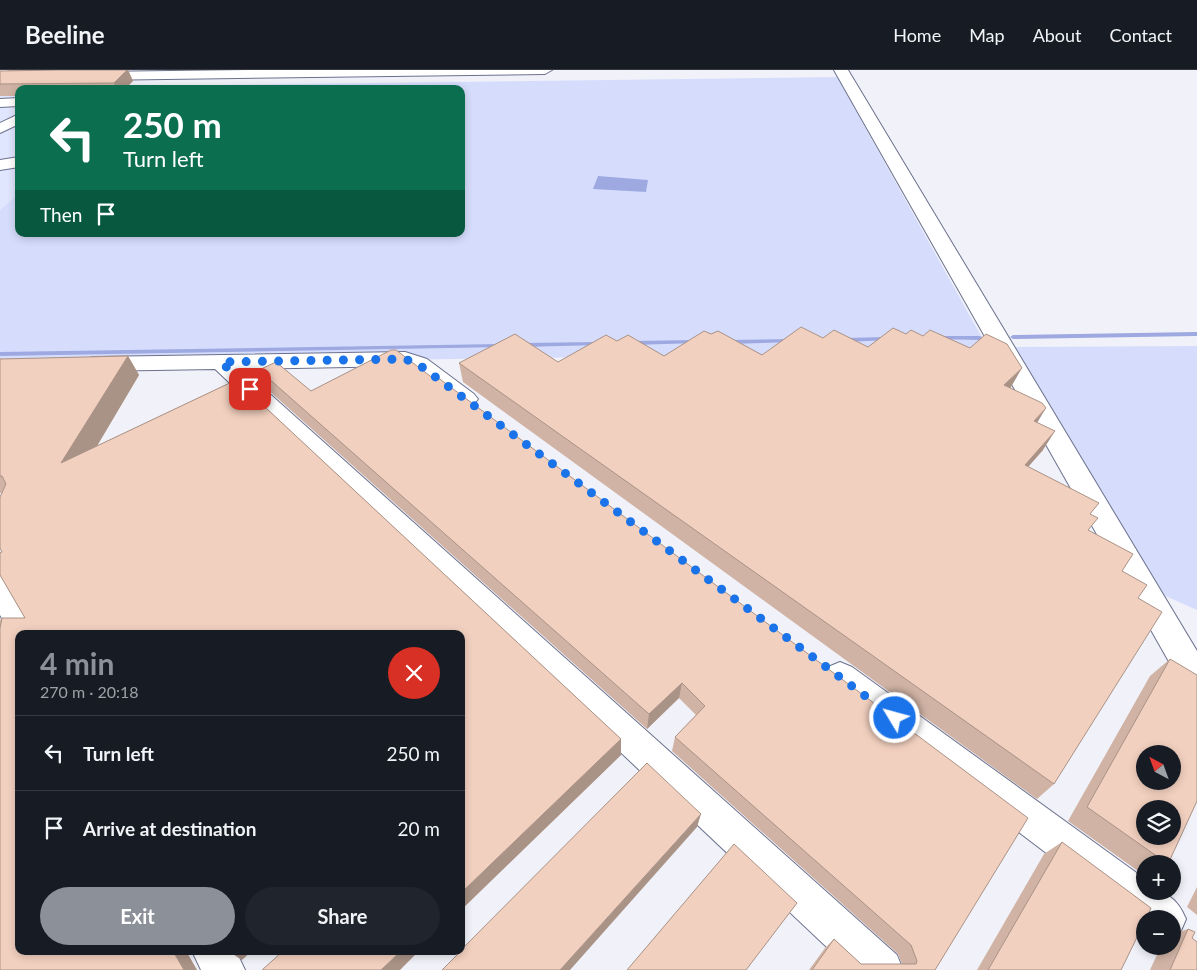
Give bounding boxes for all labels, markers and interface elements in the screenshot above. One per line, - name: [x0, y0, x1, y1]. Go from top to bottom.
- text: Beeline: [25, 20, 105, 49]
- text: Home: [893, 24, 941, 46]
- text: Map: [969, 24, 1005, 46]
- text: About: [1033, 24, 1082, 46]
- text: Contact: [1110, 24, 1172, 46]
- text: 250 m: [123, 103, 222, 145]
- icon: left: [40, 105, 105, 170]
- text: Turn left: [123, 145, 204, 172]
- icon: arrive: [92, 200, 120, 228]
- text: Then: [40, 203, 82, 226]
- pin: [229, 368, 271, 410]
- icon: arrive: [236, 375, 264, 403]
- text: 4 min: [40, 645, 114, 681]
- button: close: [388, 647, 440, 699]
- text: 270 m · 20:18: [40, 682, 139, 701]
- position arrow: [868, 691, 920, 743]
- icon: left: [40, 739, 68, 767]
- text: Turn left: [83, 742, 154, 765]
- text: 250 m: [386, 742, 440, 765]
- north arrow: [1136, 745, 1181, 790]
- map controls: [1136, 745, 1181, 955]
- button: layers: [1136, 800, 1181, 845]
- icon: arrive: [40, 814, 68, 842]
- text: Arrive at destination: [83, 817, 256, 840]
- text: 20 m: [397, 817, 440, 840]
- button: +: [1136, 855, 1181, 900]
- button: Exit: [40, 887, 235, 945]
- button: Share: [245, 887, 440, 945]
- button: −: [1136, 910, 1181, 955]

